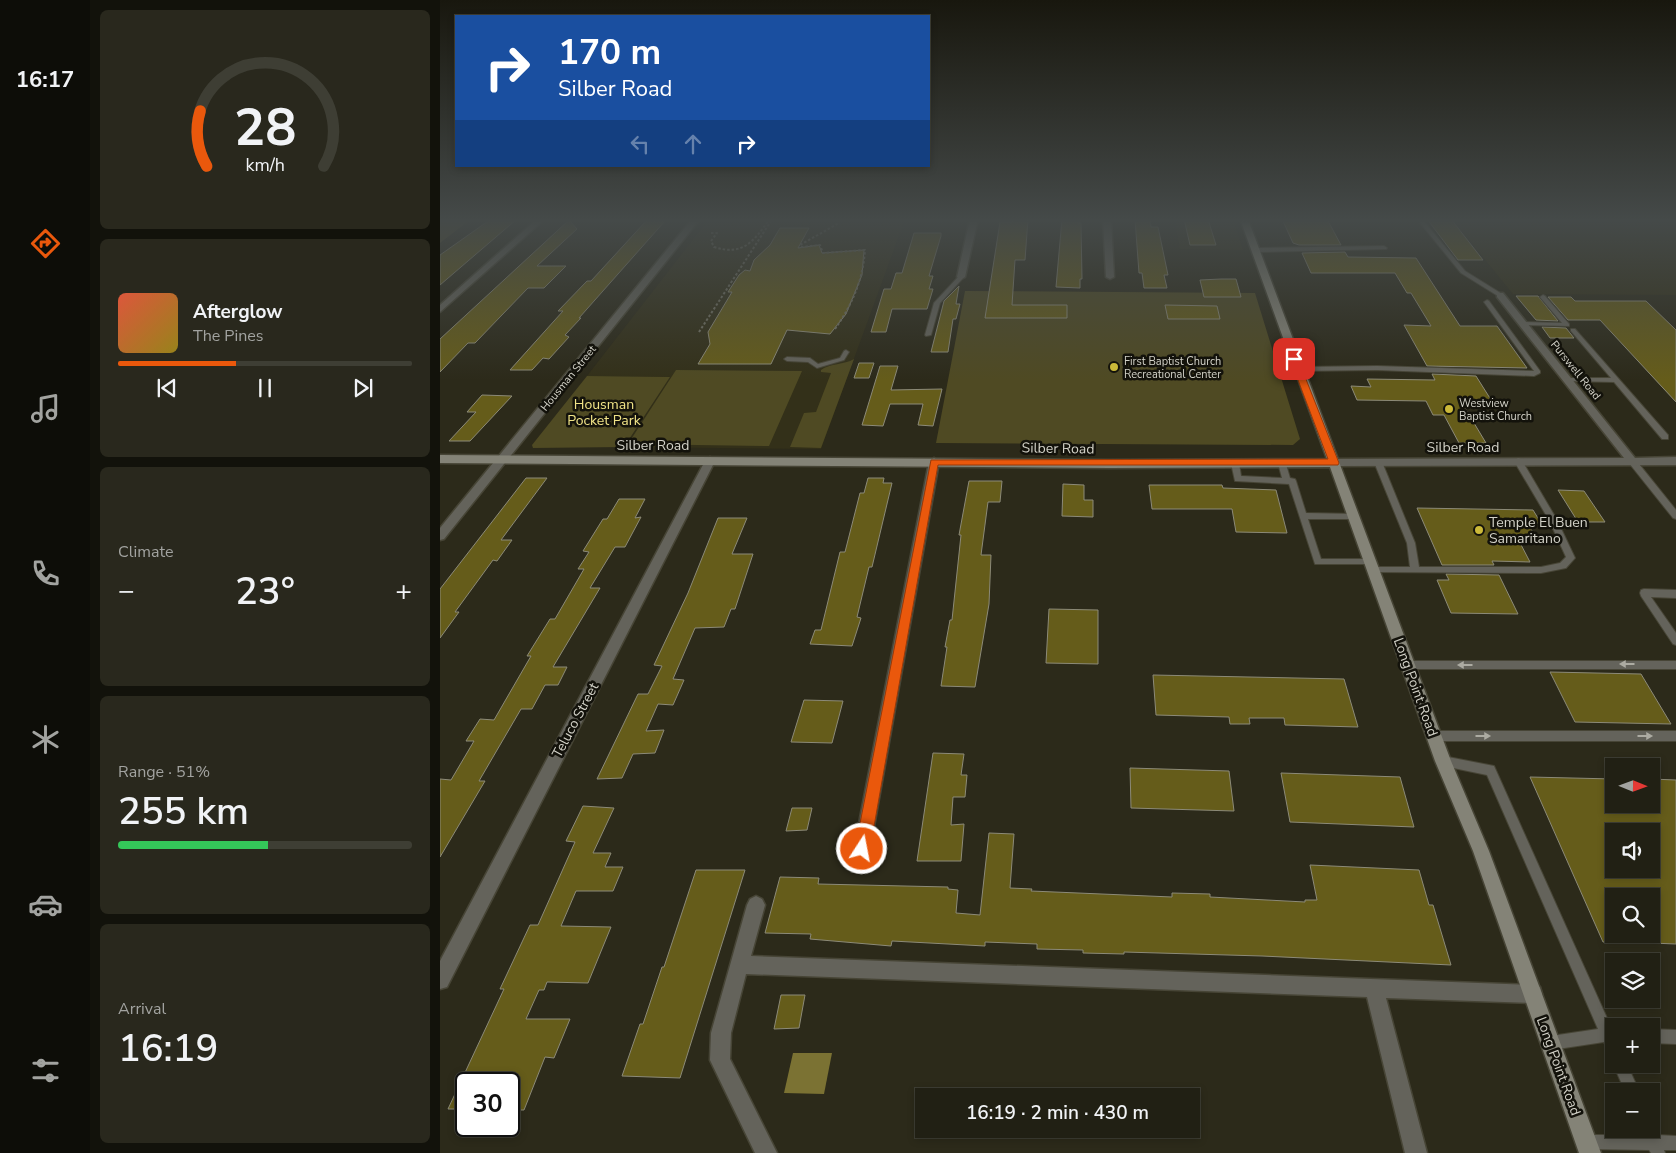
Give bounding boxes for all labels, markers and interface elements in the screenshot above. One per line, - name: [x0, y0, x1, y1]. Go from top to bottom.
- text: 170 m: [558, 29, 661, 76]
- icon: right: [475, 35, 540, 100]
- text: 16:17: [16, 65, 74, 95]
- text: Silber Road: [558, 74, 672, 104]
- text: 28: [234, 92, 296, 163]
- icon: left: [626, 130, 654, 158]
- icon: ahead: [679, 130, 707, 158]
- icon: right: [732, 130, 760, 158]
- text: km/h: [245, 153, 285, 177]
- icon: directions: [28, 226, 63, 261]
- text: Afterglow: [193, 299, 283, 325]
- text: The Pines: [193, 325, 263, 347]
- pin: [1273, 338, 1315, 380]
- street label: Purswell Road: [1547, 338, 1604, 403]
- street label: Housman Street: [537, 342, 600, 414]
- icon: arrive: [1280, 345, 1308, 373]
- place label: First Baptist Church Recreational Center: [1124, 354, 1221, 382]
- marker: First Baptist Church Recreational Center: [1108, 361, 1120, 373]
- icon: previous: [153, 374, 181, 402]
- icon: pause: [251, 374, 279, 402]
- icon: next: [349, 374, 377, 402]
- icon: music: [28, 391, 63, 426]
- park label: Housman Pocket Park: [567, 395, 642, 430]
- place label: Westview Baptist Church: [1459, 396, 1532, 424]
- marker: Westview Baptist Church: [1443, 403, 1455, 415]
- street label: Silber Road: [617, 436, 689, 455]
- street label: Silber Road: [1021, 438, 1095, 459]
- street label: Silber Road: [1427, 438, 1499, 457]
- place label: Temple El Buen Samaritano: [1489, 513, 1588, 548]
- marker: Temple El Buen Samaritano: [1473, 524, 1485, 536]
- text: Climate: [118, 541, 173, 563]
- icon: phone: [28, 556, 63, 591]
- text: 23°: [235, 566, 295, 617]
- text: −: [118, 572, 135, 610]
- text: +: [395, 572, 412, 610]
- street label: Long Point Road: [1389, 635, 1442, 739]
- one-way arrow: [1619, 660, 1635, 668]
- one-way arrow: [1457, 661, 1473, 669]
- street label: Teluco Street: [548, 679, 603, 761]
- icon: climate: [28, 722, 63, 757]
- one-way arrow: [1475, 732, 1491, 740]
- one-way arrow: [1638, 732, 1654, 740]
- north arrow: [1605, 758, 1660, 812]
- map controls: [1605, 758, 1660, 1138]
- text: Range · 51%: [118, 761, 210, 783]
- text: 255 km: [118, 786, 249, 837]
- position arrow: [835, 822, 887, 874]
- button: sound: [1605, 823, 1660, 878]
- icon: car: [28, 887, 63, 922]
- button: search: [1605, 888, 1660, 943]
- button: layers: [1605, 953, 1660, 1008]
- text: Arrival: [118, 998, 166, 1020]
- street label: Long Point Road: [1532, 1014, 1585, 1118]
- button: +: [1605, 1018, 1660, 1073]
- text: 16:19: [118, 1023, 218, 1074]
- icon: filters: [28, 1053, 63, 1088]
- speed limit sign: 30: [455, 1072, 520, 1137]
- button: −: [1605, 1083, 1660, 1138]
- text: 16:19 · 2 min · 430 m: [966, 1100, 1149, 1126]

